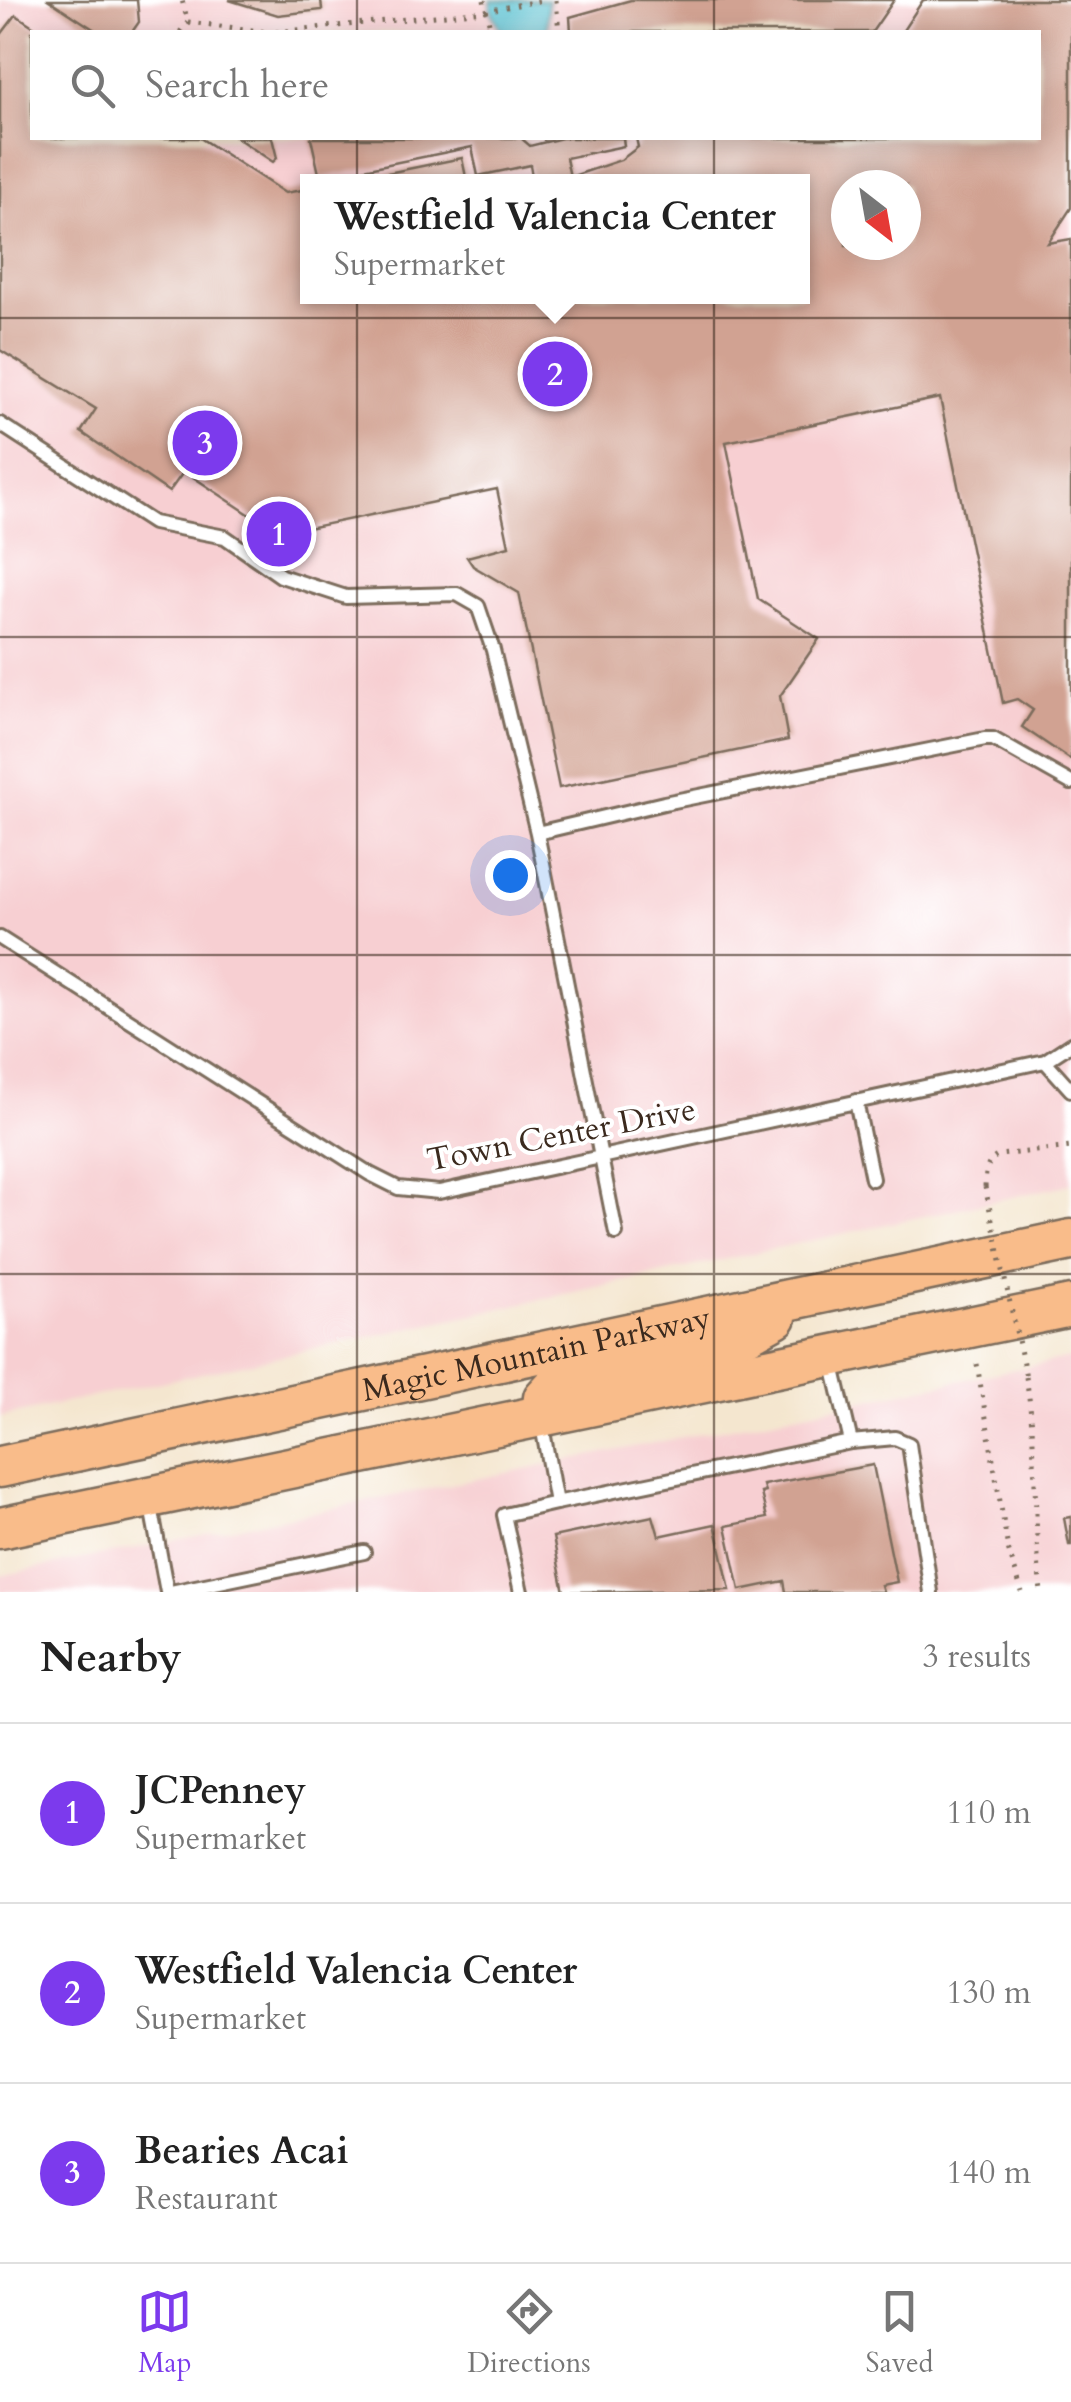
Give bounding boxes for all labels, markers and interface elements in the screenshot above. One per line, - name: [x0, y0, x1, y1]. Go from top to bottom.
- search box: [30, 30, 1041, 140]
- icon: search: [65, 58, 120, 113]
- text: Search here: [145, 59, 329, 111]
- north arrow: [831, 170, 921, 260]
- popup: [300, 174, 810, 304]
- text: Westfield Valencia Center: [334, 191, 776, 243]
- text: Supermarket: [334, 243, 505, 287]
- pin: 2: [522, 336, 588, 412]
- pin: 3: [172, 406, 238, 480]
- pin: 1: [246, 496, 312, 572]
- your location: [485, 850, 536, 901]
- street label: Town Center Drive: [423, 1087, 699, 1183]
- street label: Magic Mountain Parkway: [358, 1296, 715, 1413]
- text: Nearby: [40, 1629, 182, 1686]
- text: 3 results: [923, 1635, 1031, 1679]
- text: JCPenney: [135, 1765, 306, 1817]
- text: 1: [64, 1791, 81, 1835]
- text: 110 m: [946, 1791, 1031, 1835]
- text: Supermarket: [135, 1817, 306, 1861]
- text: Westfield Valencia Center: [135, 1945, 577, 1997]
- text: 2: [64, 1971, 81, 2015]
- text: 130 m: [946, 1971, 1031, 2015]
- text: Supermarket: [135, 1997, 306, 2041]
- text: Bearies Acai: [135, 2125, 349, 2177]
- text: 3: [64, 2151, 81, 2195]
- text: 140 m: [946, 2151, 1031, 2195]
- text: Restaurant: [135, 2177, 278, 2221]
- tab: Map: [137, 2284, 192, 2382]
- tab: Directions: [467, 2284, 591, 2382]
- tab: Saved: [866, 2284, 934, 2382]

